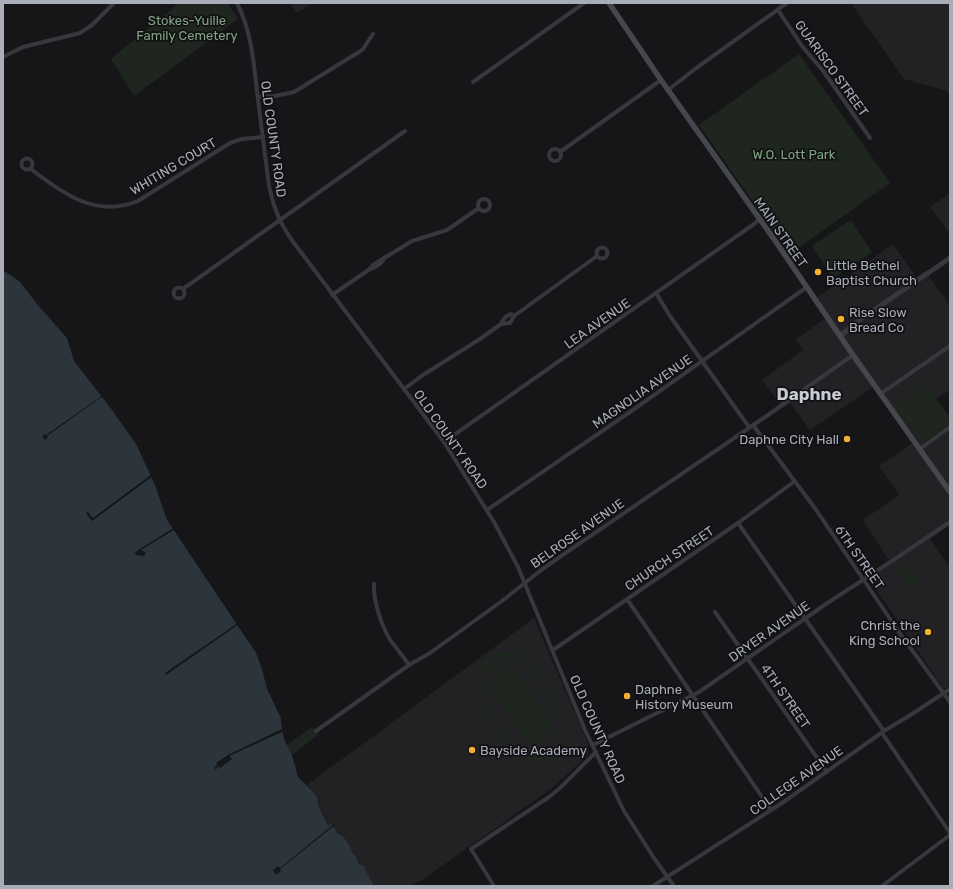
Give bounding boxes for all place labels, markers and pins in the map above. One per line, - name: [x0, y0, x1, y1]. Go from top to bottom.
- place label: Little Bethel Baptist Church: [826, 258, 917, 288]
- marker: Little Bethel Baptist Church: [813, 267, 823, 277]
- place label: Rise Slow Bread Co: [849, 305, 907, 335]
- marker: Rise Slow Bread Co: [836, 314, 846, 324]
- place label: Daphne City Hall: [739, 432, 839, 447]
- marker: Daphne City Hall: [842, 434, 852, 444]
- place label: Christ the King School: [849, 618, 920, 649]
- marker: Christ the King School: [923, 627, 933, 637]
- place label: Daphne History Museum: [635, 682, 733, 712]
- marker: Daphne History Museum: [622, 691, 632, 701]
- place label: Bayside Academy: [480, 743, 587, 758]
- marker: Bayside Academy: [467, 745, 477, 755]

